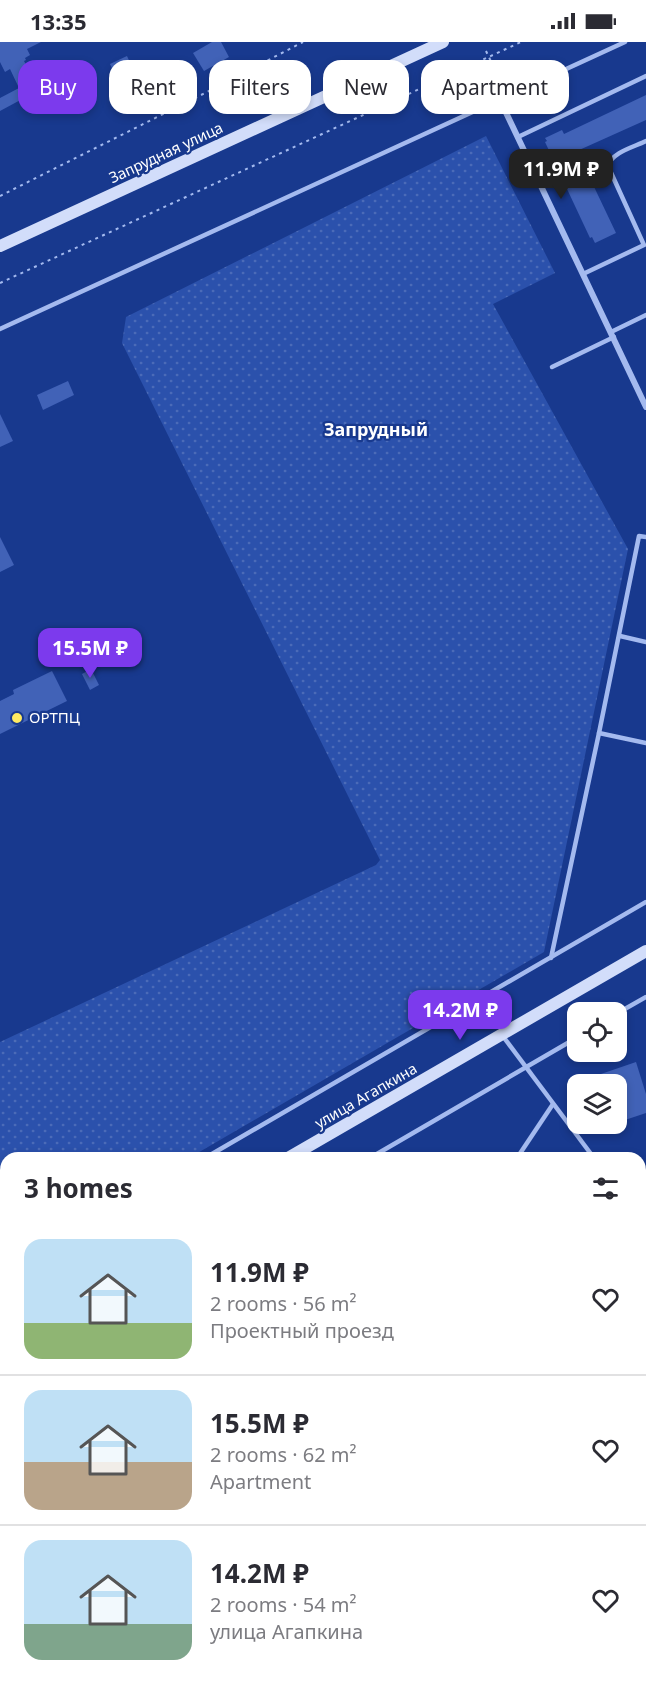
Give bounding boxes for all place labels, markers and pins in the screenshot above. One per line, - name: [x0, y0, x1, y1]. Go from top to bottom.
- pin: 11.9M ₽: [506, 149, 616, 200]
- pin: 15.5M ₽: [35, 628, 145, 679]
- place label: ОРТПЦ: [29, 707, 80, 727]
- marker: ОРТПЦ: [10, 711, 24, 725]
- pin: 14.2M ₽: [405, 990, 515, 1041]

